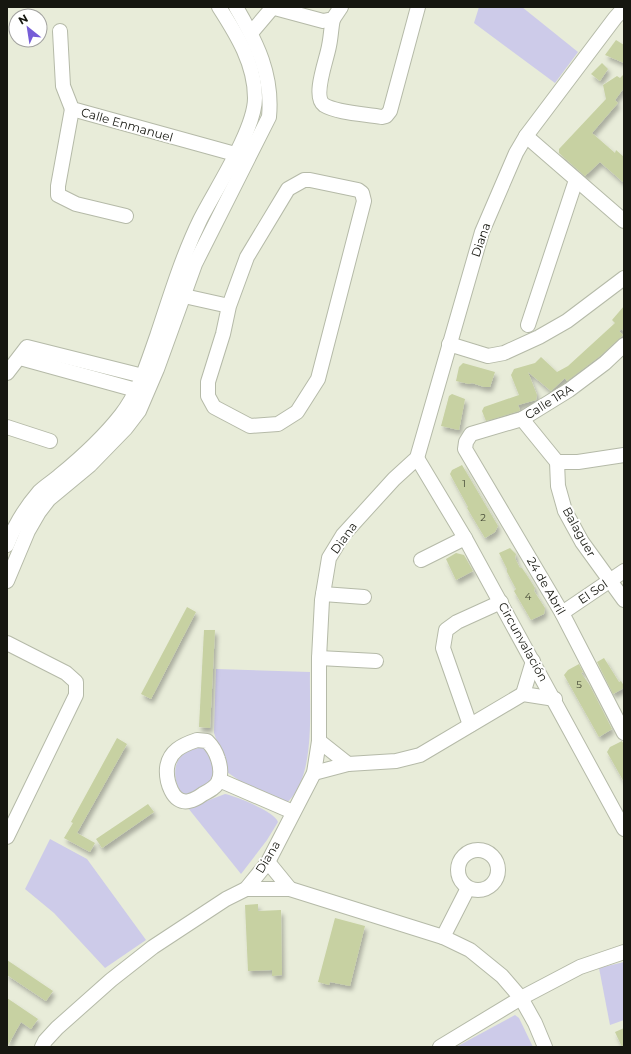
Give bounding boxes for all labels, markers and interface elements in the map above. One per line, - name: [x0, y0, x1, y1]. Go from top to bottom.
- north arrow: [8, 8, 48, 48]
- text: N: [16, 11, 30, 28]
- street label: Calle Enmanuel: [79, 104, 175, 145]
- street label: Diana: [468, 221, 493, 259]
- street label: Calle 1RA: [522, 381, 576, 422]
- house number: 1: [462, 477, 466, 490]
- street label: Balaguer: [560, 504, 599, 560]
- house number: 2: [480, 511, 486, 524]
- street label: Diana: [327, 519, 360, 556]
- street label: 24 de Abril: [524, 555, 568, 617]
- street label: El Sol: [575, 576, 610, 607]
- house number: 4: [525, 590, 531, 602]
- street label: Circunvalación: [495, 599, 551, 684]
- house number: 5: [576, 678, 582, 691]
- street label: Diana: [252, 838, 283, 876]

